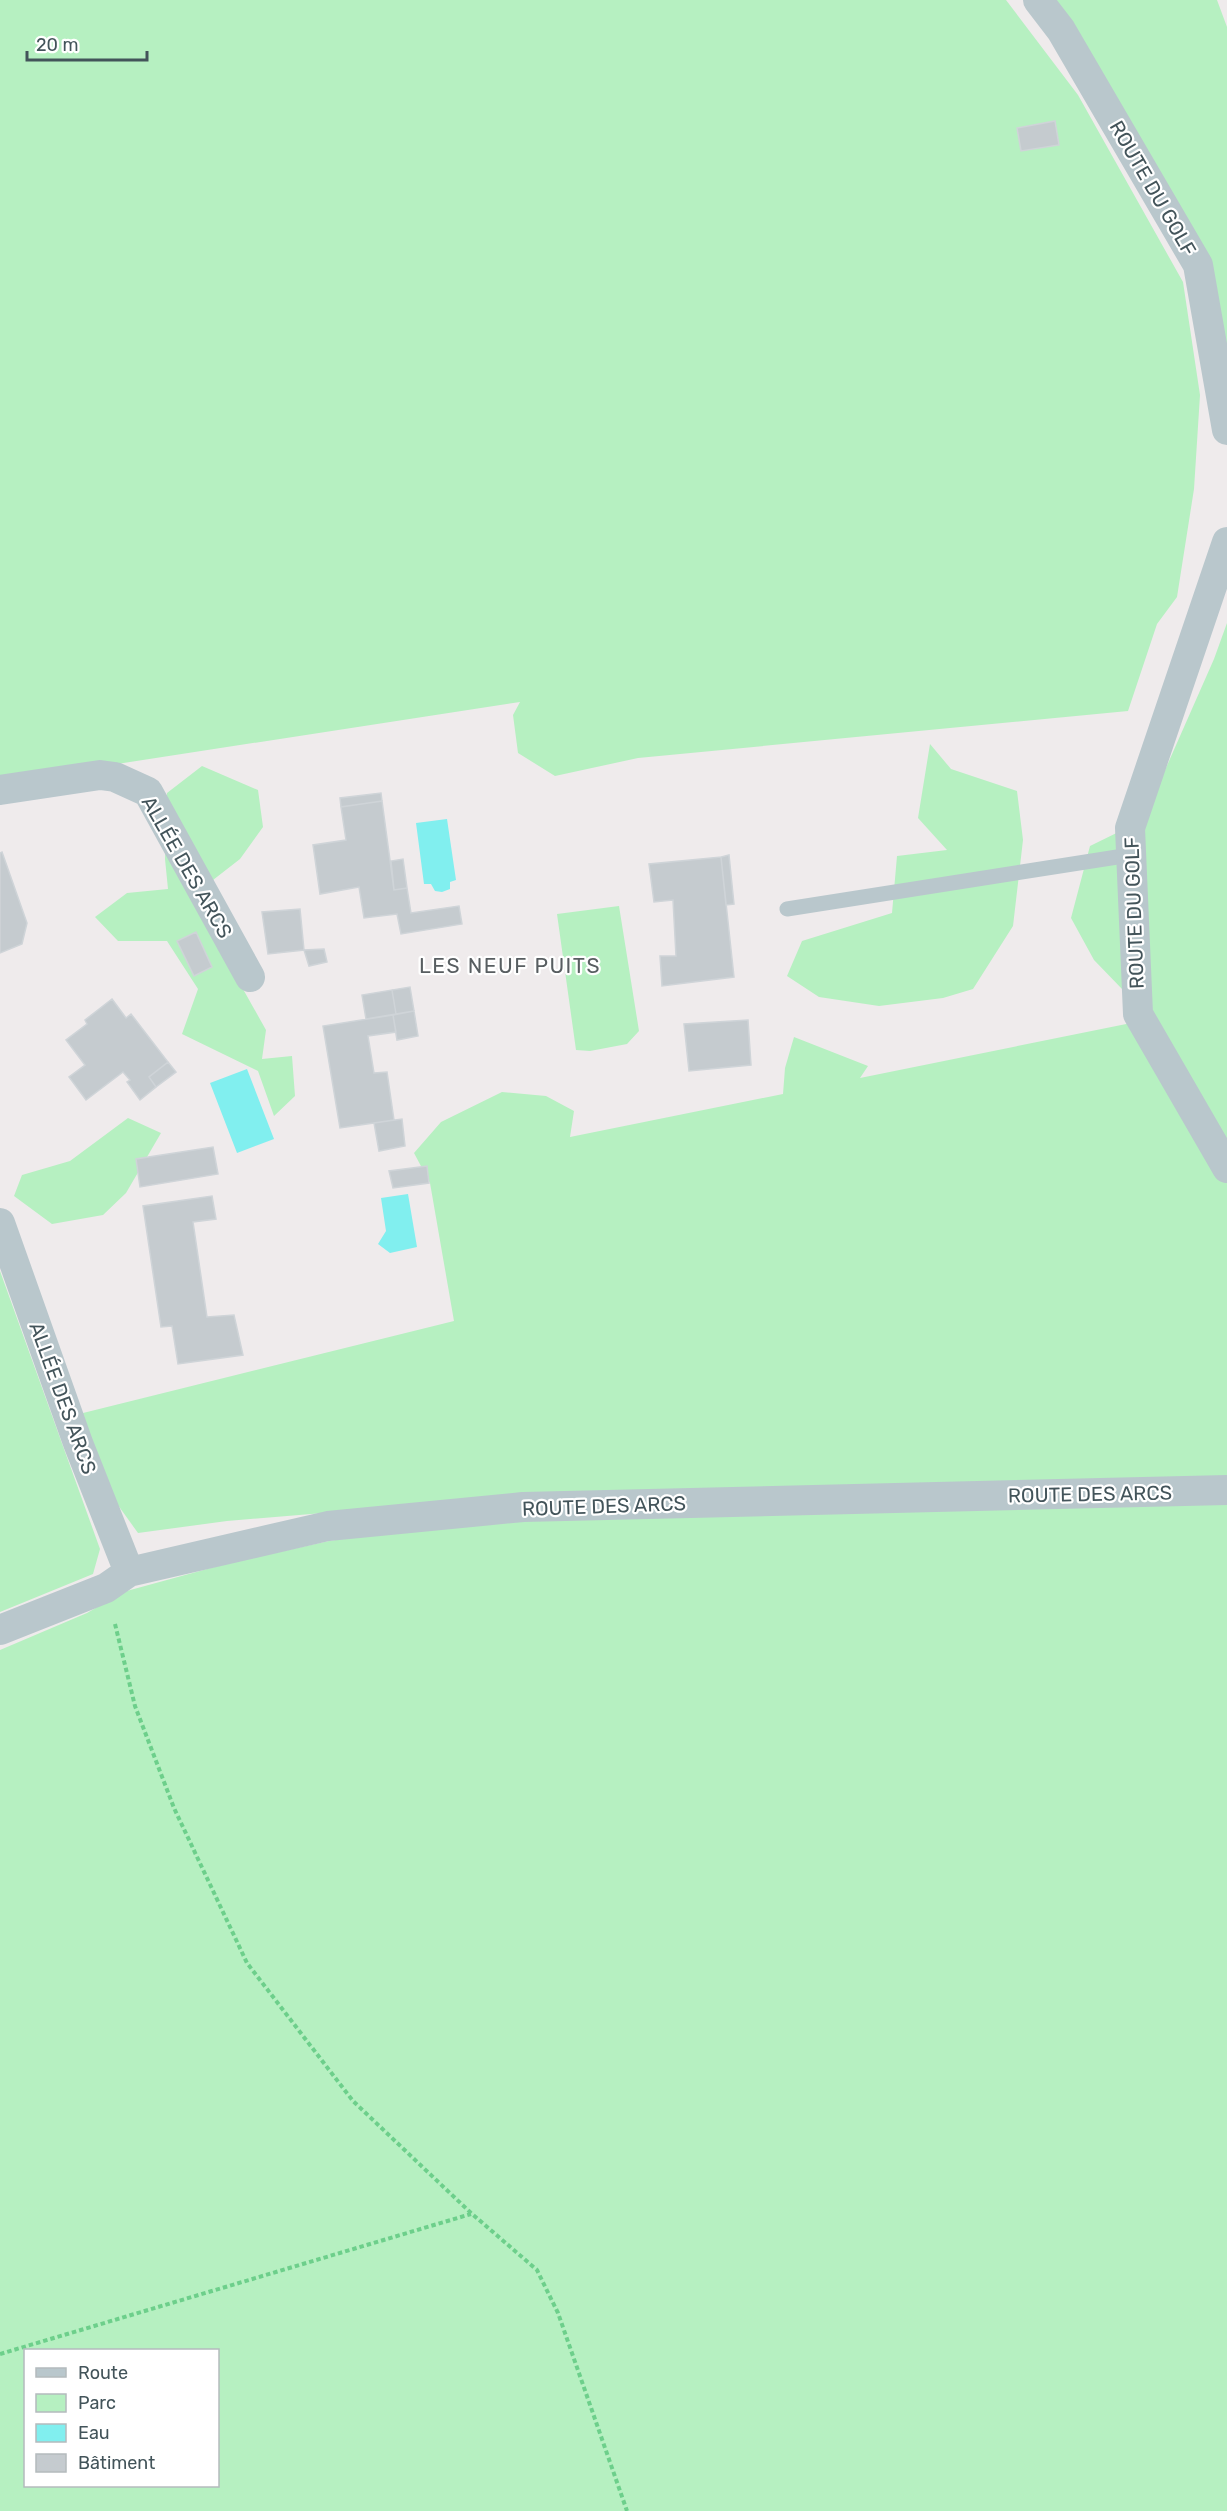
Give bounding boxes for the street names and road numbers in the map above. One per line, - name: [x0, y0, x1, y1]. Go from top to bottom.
- street label: ROUTE DU GOLF: [1105, 116, 1201, 260]
- street label: ALLÉE DES ARCS: [137, 792, 237, 942]
- street label: ROUTE DU GOLF: [1119, 837, 1149, 989]
- street label: ALLÉE DES ARCS: [24, 1319, 102, 1477]
- street label: ROUTE DES ARCS: [1008, 1481, 1172, 1507]
- street label: ROUTE DES ARCS: [522, 1491, 686, 1521]

